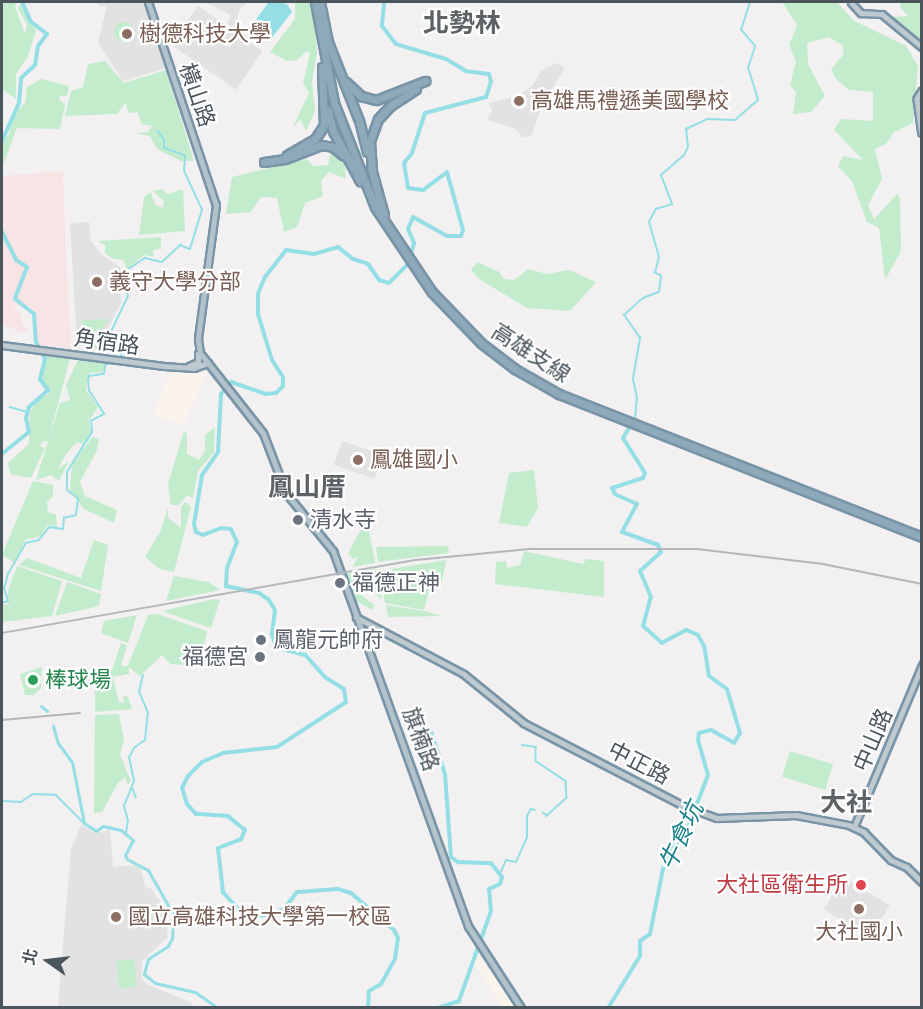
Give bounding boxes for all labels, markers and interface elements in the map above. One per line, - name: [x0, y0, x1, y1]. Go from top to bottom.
- district label: 北勢林: [423, 8, 501, 40]
- place label: 樹德科技大學: [139, 21, 271, 47]
- marker: 樹德科技大學: [120, 27, 134, 41]
- street label: 橫山路: [174, 60, 220, 130]
- place label: 高雄馬禮遜美國學校: [531, 88, 729, 114]
- marker: 高雄馬禮遜美國學校: [512, 94, 526, 108]
- place label: 義守大學分部: [109, 269, 241, 295]
- marker: 義守大學分部: [90, 275, 104, 289]
- street label: 高雄支線: [487, 318, 575, 388]
- street label: 角宿路: [72, 324, 142, 360]
- place label: 鳳雄國小: [370, 447, 458, 473]
- marker: 鳳雄國小: [351, 453, 365, 467]
- district label: 鳳山厝: [268, 472, 346, 504]
- place label: 清水寺: [310, 507, 376, 533]
- marker: 清水寺: [291, 513, 305, 527]
- place label: 福德正神: [352, 570, 440, 596]
- marker: 福德正神: [333, 576, 347, 590]
- place label: 鳳龍元帥府: [273, 627, 383, 653]
- marker: 鳳龍元帥府: [254, 633, 268, 647]
- place label: 福德宮: [182, 644, 248, 670]
- marker: 福德宮: [253, 650, 267, 664]
- place label: 棒球場: [45, 667, 111, 693]
- marker: 棒球場: [26, 673, 40, 687]
- street label: 旗楠路: [397, 703, 445, 775]
- street label: 中山路: [848, 704, 898, 776]
- street label: 中正路: [604, 736, 674, 790]
- district label: 大社: [820, 787, 872, 819]
- water label: 牛食坑: [653, 797, 709, 875]
- place label: 大社區衛生所: [716, 872, 848, 898]
- marker: 大社區衛生所: [852, 876, 870, 894]
- marker: 大社國小: [852, 902, 866, 916]
- place label: 國立高雄科技大學第一校區: [128, 904, 392, 930]
- marker: 國立高雄科技大學第一校區: [109, 910, 123, 924]
- place label: 大社國小: [815, 919, 903, 945]
- north arrow: [18, 931, 78, 991]
- text: 北: [18, 946, 42, 967]

